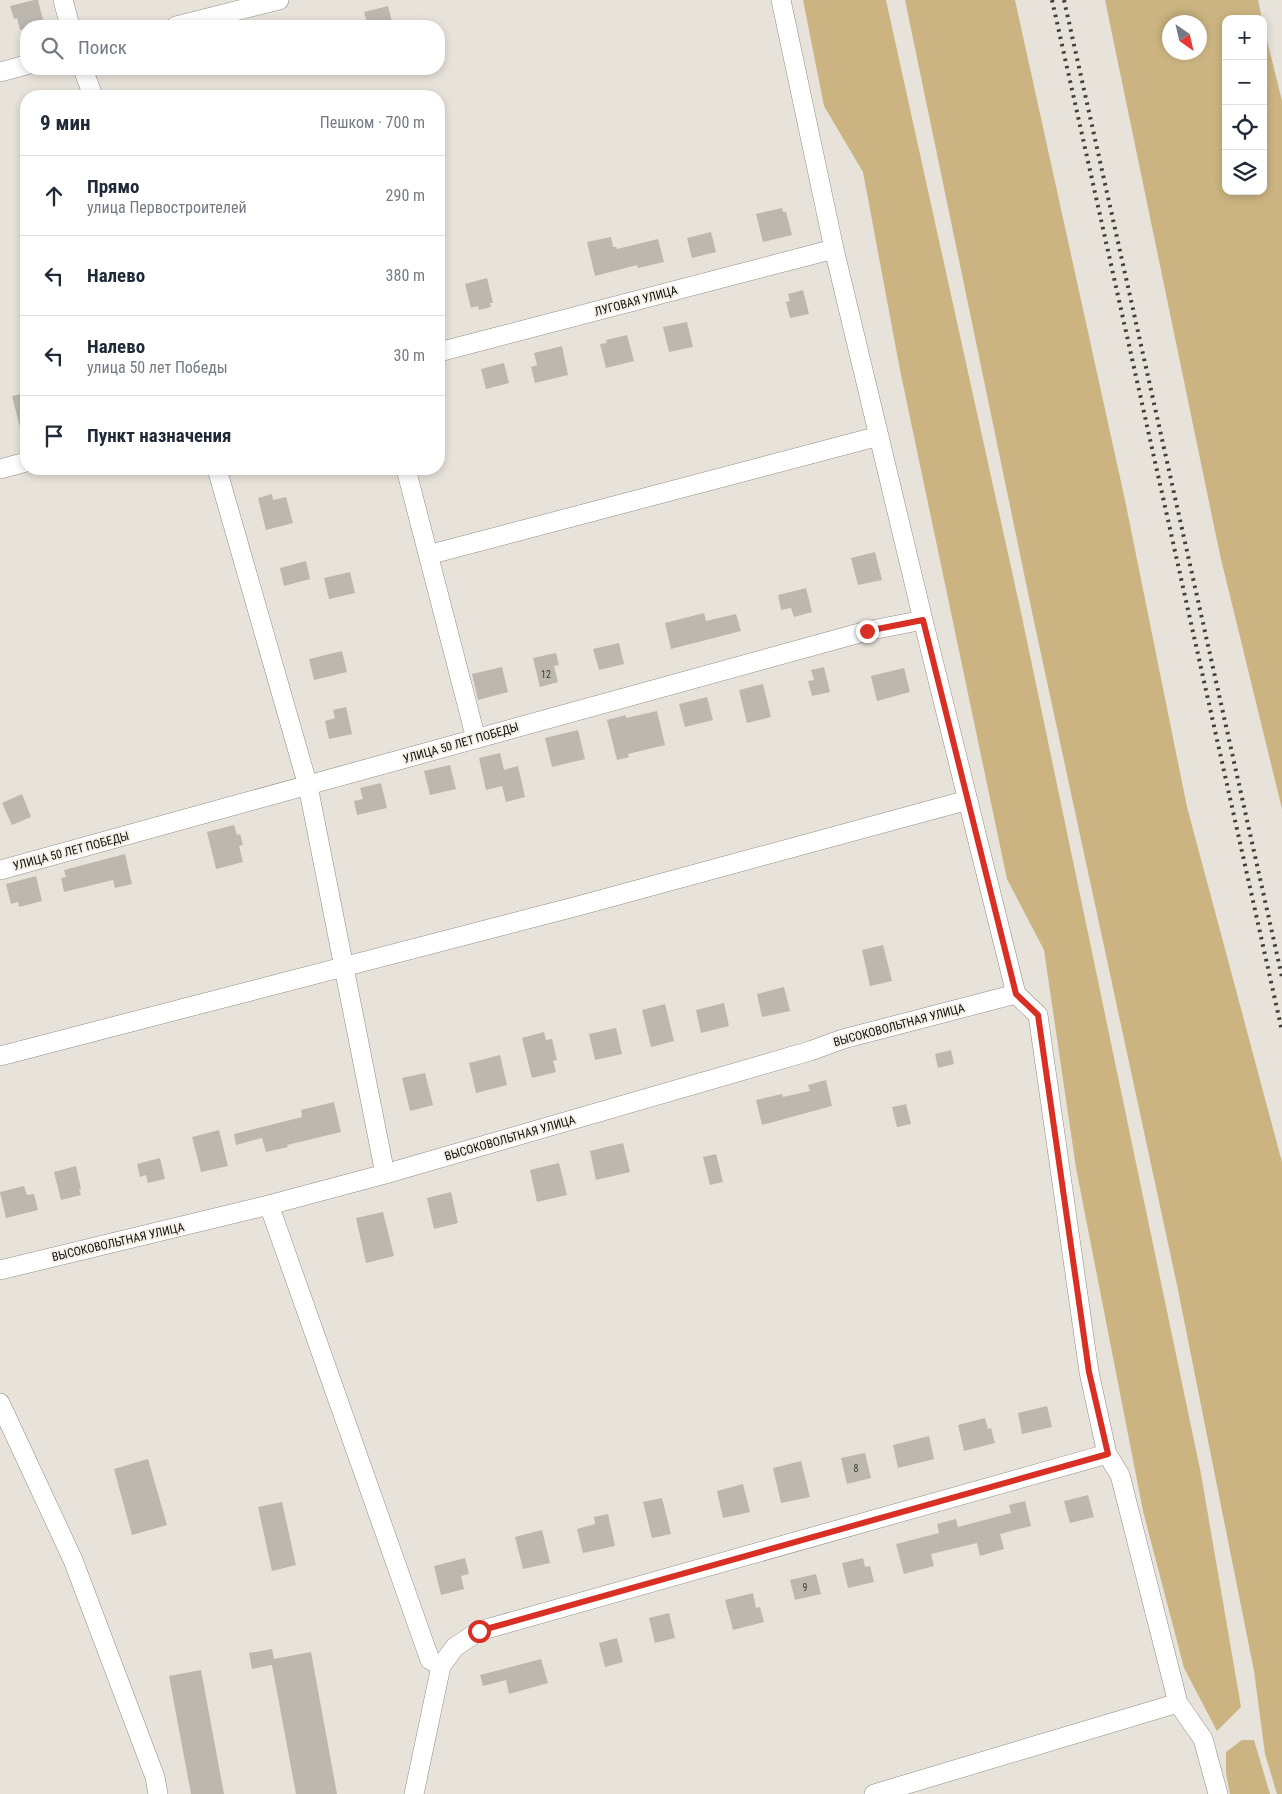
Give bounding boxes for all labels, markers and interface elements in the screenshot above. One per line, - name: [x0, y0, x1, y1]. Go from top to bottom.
- north arrow: [1162, 15, 1207, 60]
- map controls: [1222, 15, 1267, 195]
- button: +: [1222, 15, 1267, 60]
- search box: [20, 20, 445, 75]
- icon: search: [38, 34, 66, 62]
- text: Поиск: [78, 36, 127, 59]
- button: −: [1222, 60, 1267, 105]
- button: locate: [1222, 105, 1267, 150]
- text: 9 мин: [40, 111, 90, 135]
- text: Пешком · 700 m: [320, 113, 425, 132]
- button: layers: [1222, 150, 1267, 195]
- text: Прямо: [87, 175, 140, 198]
- icon: ahead: [40, 182, 68, 210]
- text: 290 m: [386, 186, 425, 205]
- text: улица Первостроителей: [87, 198, 247, 217]
- icon: left: [40, 262, 68, 290]
- text: Налево: [87, 264, 145, 287]
- text: 380 m: [386, 266, 425, 285]
- street label: ЛУГОВАЯ УЛИЦА: [593, 283, 679, 319]
- text: Налево: [87, 335, 145, 358]
- icon: left: [40, 342, 68, 370]
- text: 30 m: [393, 346, 425, 365]
- text: улица 50 лет Победы: [87, 358, 228, 377]
- icon: arrive: [40, 422, 68, 450]
- text: Пункт назначения: [87, 424, 231, 447]
- route end: [856, 620, 879, 643]
- house number: 12: [541, 669, 551, 680]
- street label: УЛИЦА 50 ЛЕТ ПОБЕДЫ: [402, 720, 520, 766]
- street label: УЛИЦА 50 ЛЕТ ПОБЕДЫ: [11, 829, 131, 873]
- street label: ВЫСОКОВОЛЬТНАЯ УЛИЦА: [832, 1001, 966, 1049]
- street label: ВЫСОКОВОЛЬТНАЯ УЛИЦА: [443, 1113, 577, 1163]
- street label: ВЫСОКОВОЛЬТНАЯ УЛИЦА: [50, 1220, 186, 1264]
- house number: 8: [854, 1463, 859, 1474]
- house number: 9: [803, 1582, 808, 1593]
- route start: [468, 1620, 491, 1643]

